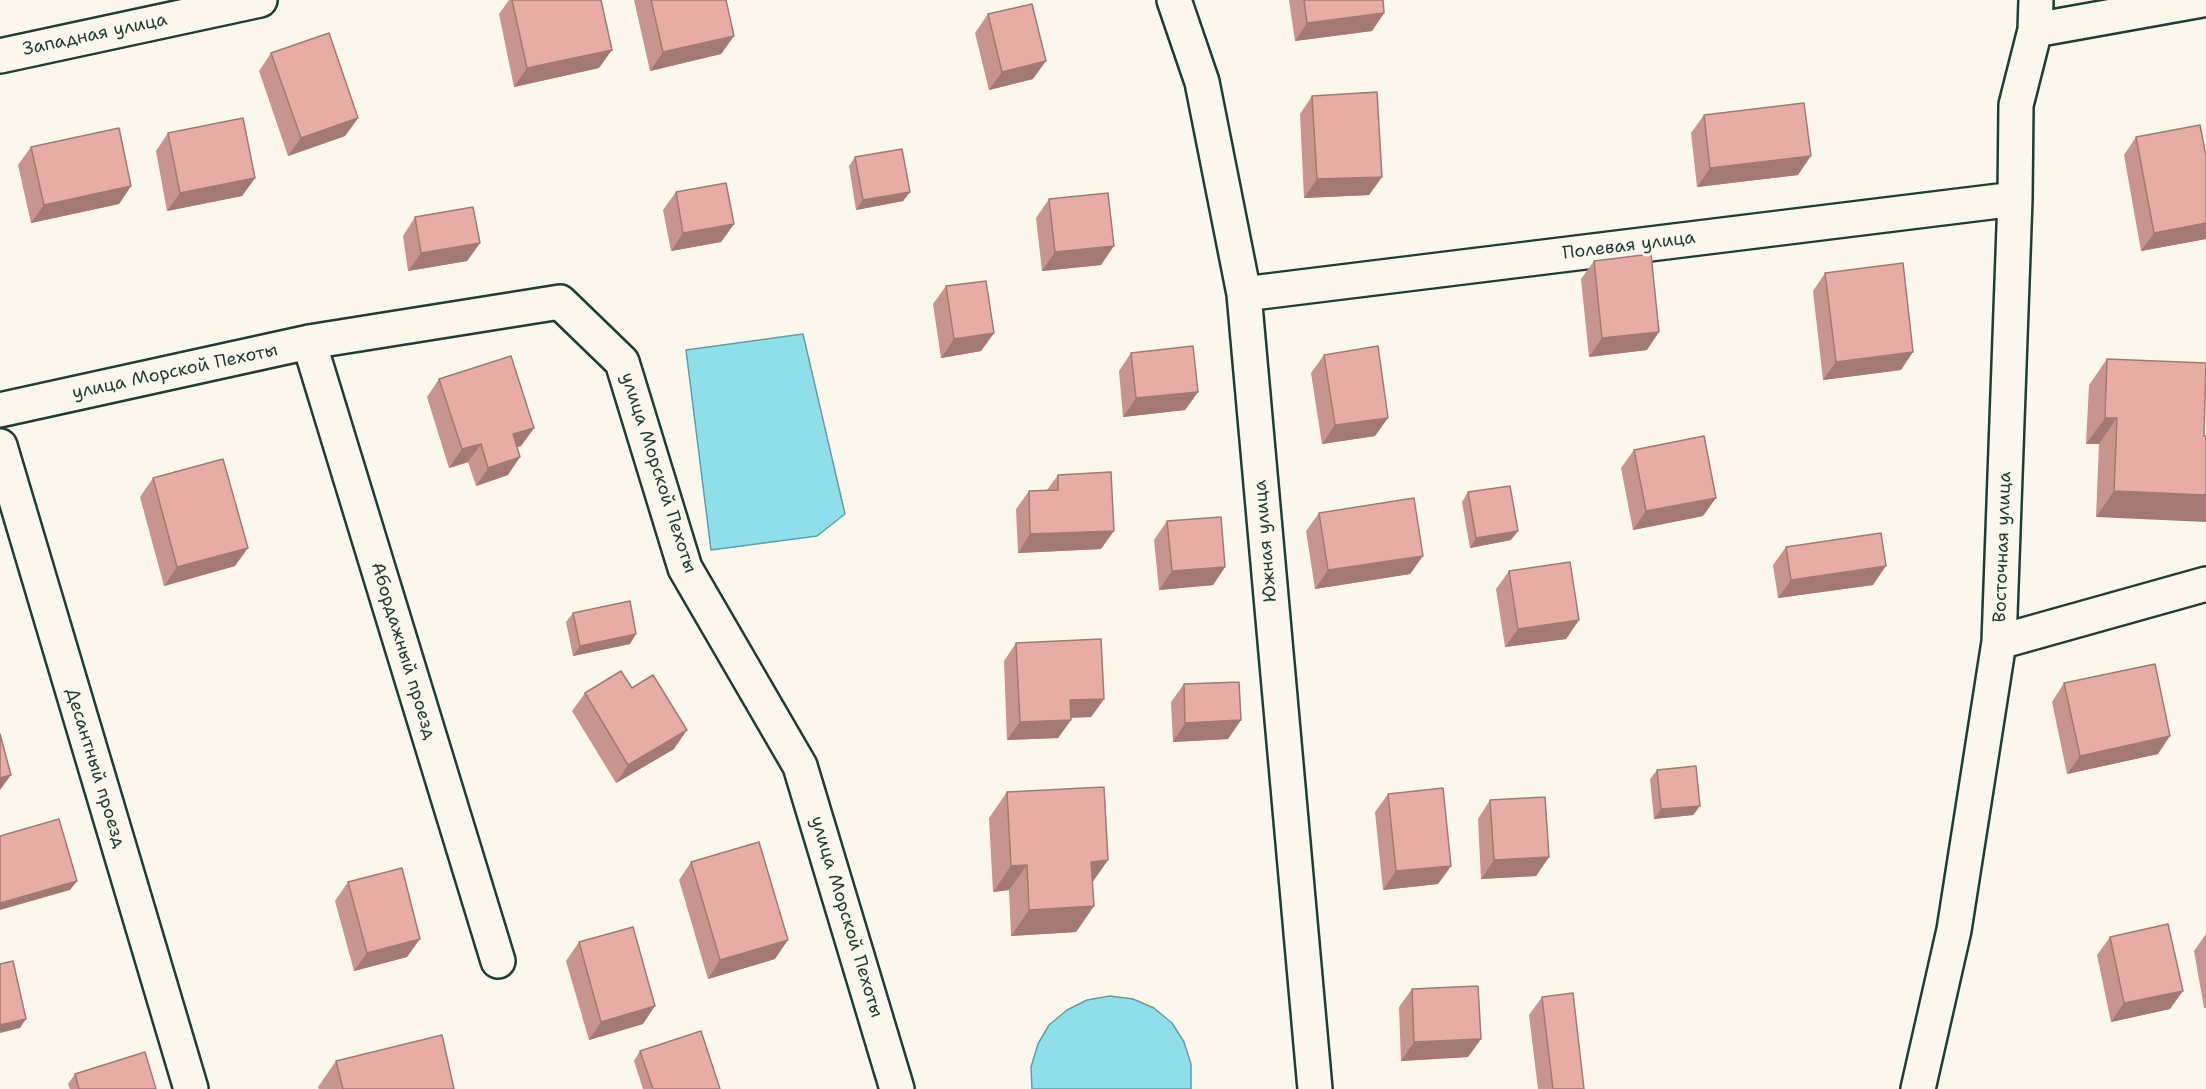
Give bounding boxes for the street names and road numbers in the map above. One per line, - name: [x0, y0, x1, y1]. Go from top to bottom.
- street label: Западная улица: [21, 9, 169, 61]
- street label: Полевая улица: [1561, 227, 1697, 265]
- street label: улица Морской Пехоты: [70, 340, 280, 404]
- street label: улица Морской Пехоты: [615, 370, 701, 576]
- street label: Восточная улица: [1990, 471, 2016, 623]
- street label: Южная улица: [1250, 479, 1282, 603]
- street label: Абордажный проезд: [366, 560, 440, 742]
- street label: Десантный проезд: [60, 685, 130, 851]
- street label: улица Морской Пехоты: [805, 814, 887, 1020]

